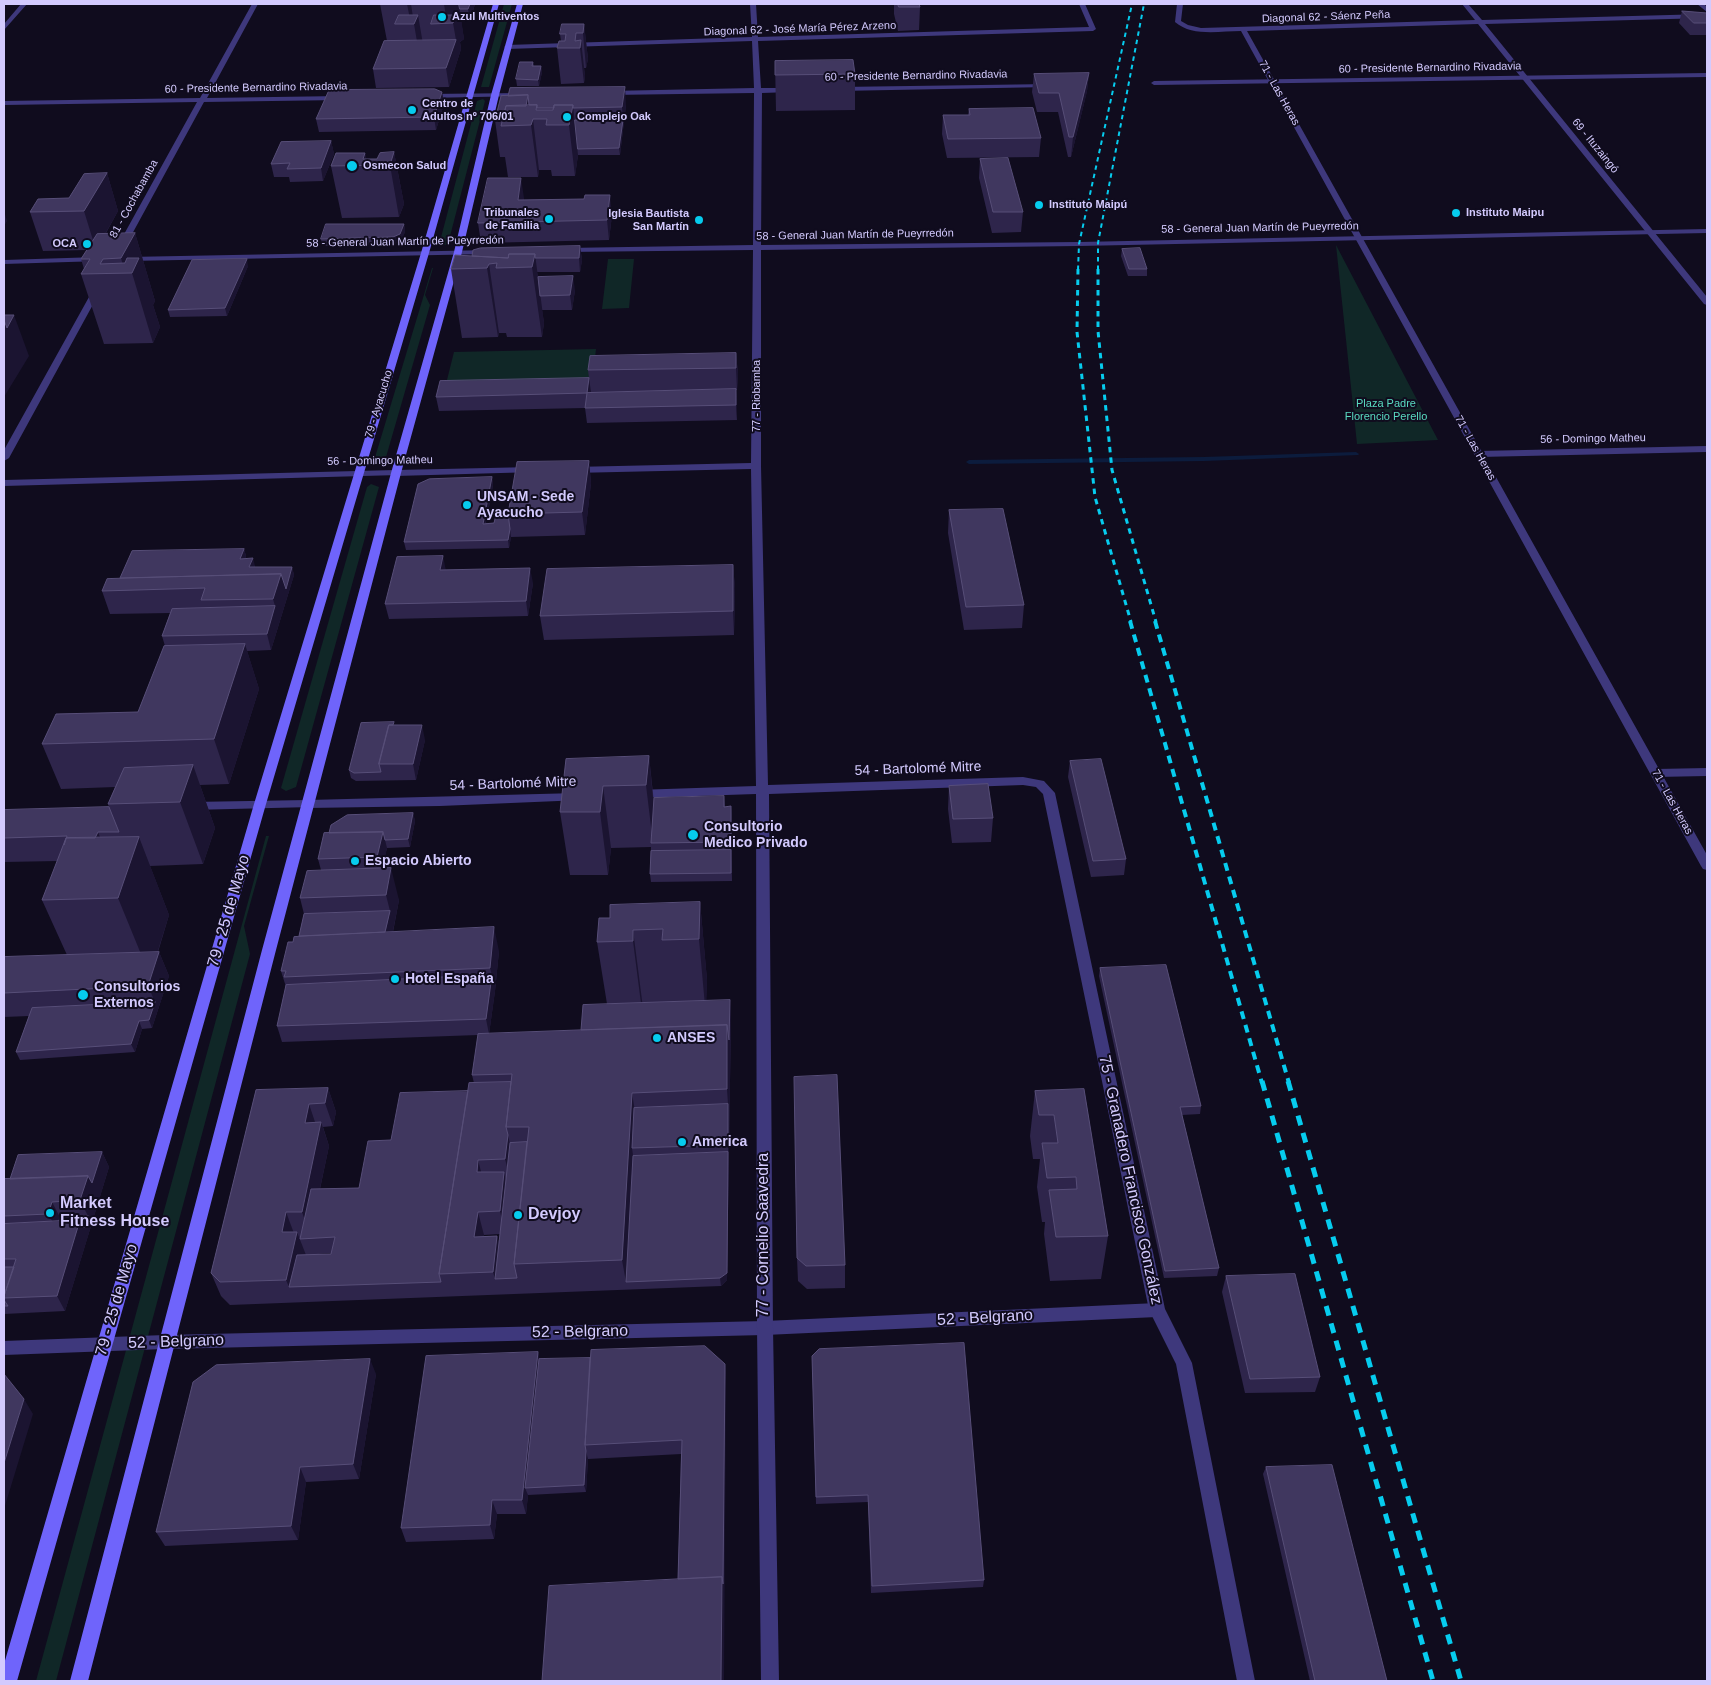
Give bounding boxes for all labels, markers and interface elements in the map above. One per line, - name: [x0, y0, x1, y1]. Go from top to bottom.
- street label: Diagonal 62 - Sáenz Peña: [1262, 8, 1390, 26]
- place label: Azul Multiventos: [452, 10, 539, 24]
- marker: Azul Multiventos: [436, 11, 448, 23]
- street label: Diagonal 62 - José María Pérez Arzeno: [704, 19, 896, 39]
- street label: 71 - Las Heras: [1256, 58, 1302, 128]
- street label: 60 - Presidente Bernardino Rivadavia: [1338, 60, 1522, 76]
- street label: 60 - Presidente Bernardino Rivadavia: [824, 68, 1008, 84]
- street label: 60 - Presidente Bernardino Rivadavia: [164, 80, 348, 96]
- place label: Centro de Adultos nº 706/01: [422, 97, 513, 123]
- marker: Centro de Adultos nº 706/01: [406, 104, 418, 116]
- place label: Complejo Oak: [577, 110, 651, 124]
- marker: Complejo Oak: [561, 111, 573, 123]
- street label: 69 - Ituzaingó: [1569, 116, 1621, 176]
- street label: 81 - Cochabamba: [107, 158, 161, 240]
- marker: Osmecon Salud: [345, 159, 359, 173]
- place label: Osmecon Salud: [363, 159, 446, 173]
- place label: Instituto Maipú: [1049, 198, 1127, 212]
- marker: Instituto Maipú: [1033, 199, 1045, 211]
- place label: Tribunales de Familia: [484, 206, 539, 232]
- place label: Instituto Maipu: [1466, 206, 1544, 220]
- place label: Iglesia Bautista San Martín: [608, 207, 689, 233]
- marker: Instituto Maipu: [1450, 207, 1462, 219]
- marker: Tribunales de Familia: [543, 213, 555, 225]
- marker: Iglesia Bautista San Martín: [693, 214, 705, 226]
- street label: 58 - General Juan Martín de Pueyrredón: [1161, 220, 1359, 236]
- street label: 58 - General Juan Martín de Pueyrredón: [756, 227, 954, 243]
- street label: 58 - General Juan Martín de Pueyrredón: [306, 234, 504, 250]
- place label: OCA: [53, 237, 77, 251]
- marker: OCA: [81, 238, 93, 250]
- street label: 77 - Riobamba: [750, 360, 764, 432]
- street label: 79 - Ayacucho: [362, 369, 396, 439]
- park label: Plaza Padre Florencio Perello: [1345, 397, 1427, 423]
- street label: 71 - Las Heras: [1452, 413, 1498, 483]
- street label: 56 - Domingo Matheu: [1540, 431, 1646, 447]
- street label: 56 - Domingo Matheu: [327, 453, 433, 469]
- place label: UNSAM - Sede Ayacucho: [477, 489, 574, 522]
- marker: UNSAM - Sede Ayacucho: [461, 499, 473, 511]
- street label: 54 - Bartolomé Mitre: [854, 758, 982, 780]
- street label: 71 - Las Heras: [1649, 767, 1695, 837]
- street label: 54 - Bartolomé Mitre: [449, 773, 577, 795]
- place label: Consultorio Medico Privado: [704, 819, 807, 852]
- marker: Consultorio Medico Privado: [686, 828, 700, 842]
- street label: 79 - 25 de Mayo: [204, 853, 254, 969]
- place label: Espacio Abierto: [365, 853, 472, 869]
- marker: Espacio Abierto: [349, 855, 361, 867]
- place label: Hotel España: [405, 971, 494, 987]
- marker: Hotel España: [389, 973, 401, 985]
- place label: Consultorios Externos: [94, 979, 180, 1012]
- marker: Consultorios Externos: [76, 988, 90, 1002]
- place label: ANSES: [667, 1030, 715, 1046]
- marker: ANSES: [651, 1032, 663, 1044]
- street label: 75 - Granadero Francisco González: [1094, 1054, 1166, 1306]
- place label: America: [692, 1134, 747, 1150]
- marker: America: [676, 1136, 688, 1148]
- street label: 77 - Cornelio Saavedra: [754, 1153, 774, 1317]
- place label: Market Fitness House: [60, 1194, 169, 1232]
- place label: Devjoy: [528, 1205, 580, 1225]
- marker: Market Fitness House: [44, 1207, 56, 1219]
- marker: Devjoy: [512, 1209, 524, 1221]
- street label: 79 - 25 de Mayo: [92, 1242, 142, 1358]
- street label: 52 - Belgrano: [937, 1306, 1033, 1330]
- street label: 52 - Belgrano: [532, 1322, 628, 1342]
- street label: 52 - Belgrano: [128, 1331, 224, 1353]

